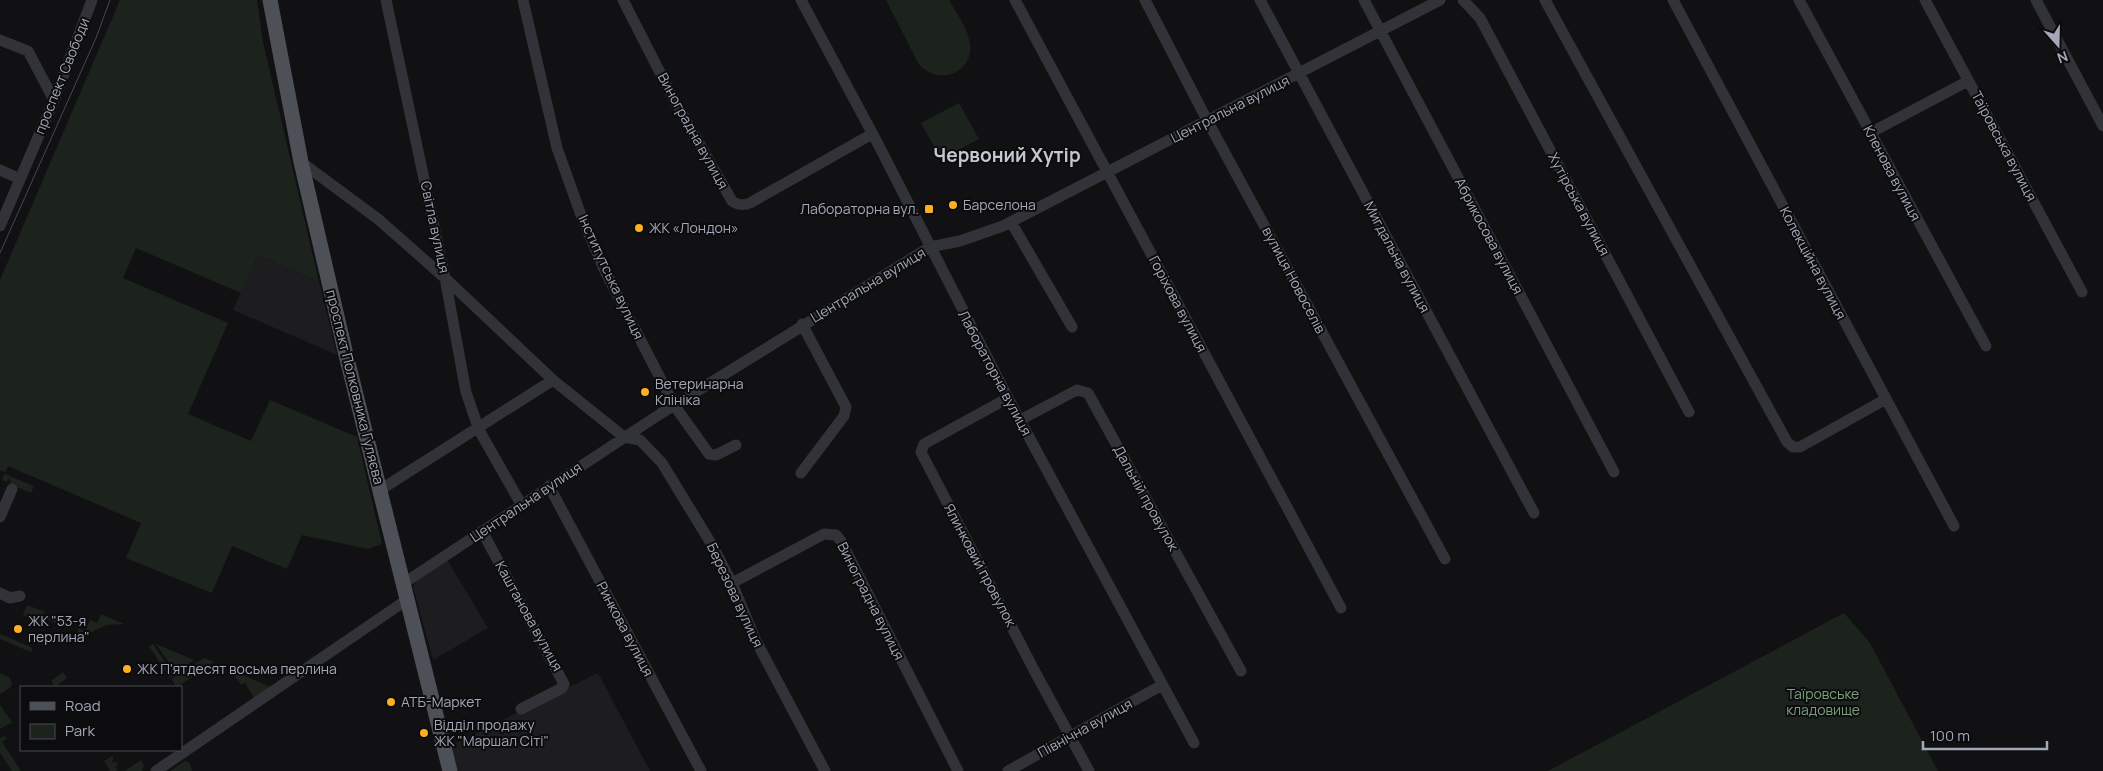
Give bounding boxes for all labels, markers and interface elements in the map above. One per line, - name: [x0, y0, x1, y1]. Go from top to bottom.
- street label: проспект Свободи: [30, 15, 94, 137]
- north arrow: [2033, 20, 2083, 70]
- text: N: [2055, 47, 2071, 68]
- street label: Виноградна вулиця: [654, 69, 733, 192]
- street label: Центральна вулиця: [1167, 70, 1292, 147]
- street label: Таїровська вулиця: [1967, 87, 2042, 204]
- street label: Кленова вулиця: [1859, 122, 1926, 224]
- district label: Червоний Хутір: [933, 142, 1081, 168]
- street label: Хутірська вулиця: [1544, 149, 1615, 259]
- street label: Абрикосова вулиця: [1451, 174, 1528, 297]
- street label: Світла вулиця: [416, 179, 454, 275]
- place label: Барселона: [963, 195, 1036, 214]
- street label: Мигдальна вулиця: [1360, 198, 1435, 316]
- place label: Лабораторна вул.: [800, 199, 919, 218]
- marker: Барселона: [947, 199, 959, 211]
- marker: Лабораторна вул.: [923, 203, 935, 215]
- street label: Колекційна вулиця: [1776, 203, 1851, 322]
- street label: Інститутська вулиця: [574, 211, 649, 342]
- place label: ЖК «Лондон»: [649, 218, 739, 237]
- marker: ЖК «Лондон»: [633, 222, 645, 234]
- street label: вулиця Новоселів: [1258, 223, 1331, 337]
- street label: Центральна вулиця: [807, 243, 929, 326]
- street label: Горіхова вулиця: [1145, 252, 1212, 355]
- street label: проспект Полковника Гуляєва: [322, 288, 389, 486]
- street label: Лабораторна вулиця: [954, 307, 1037, 439]
- place label: Ветеринарна Клініка: [655, 374, 744, 409]
- marker: Ветеринарна Клініка: [639, 386, 651, 398]
- street label: Дальній провулок: [1109, 441, 1184, 555]
- street label: Центральна вулиця: [466, 457, 585, 546]
- street label: Ялинковий провулок: [940, 500, 1021, 631]
- street label: Березова вулиця: [703, 539, 768, 650]
- street label: Виноградна вулиця: [833, 539, 909, 663]
- street label: Каштанова вулиця: [491, 557, 568, 674]
- street label: Ринкова вулиця: [592, 578, 658, 680]
- place label: ЖК "53-я перлина": [28, 611, 90, 646]
- marker: ЖК "53-я перлина": [12, 623, 24, 635]
- place label: ЖК П'ятдесят восьма перлина: [137, 659, 337, 678]
- marker: ЖК П'ятдесят восьма перлина: [121, 663, 133, 675]
- park label: Таїровське кладовище: [1786, 684, 1860, 719]
- legend: [20, 686, 182, 751]
- place label: АТБ-Маркет: [401, 692, 481, 711]
- street label: Північна вулиця: [1034, 694, 1135, 761]
- text: Road: [65, 695, 101, 716]
- marker: АТБ-Маркет: [385, 696, 397, 708]
- place label: Відділ продажу ЖК "Маршал Сіті": [434, 715, 549, 750]
- scale bar: [1923, 718, 2047, 750]
- text: Park: [65, 720, 95, 741]
- text: 100 m: [1930, 725, 1970, 746]
- marker: Відділ продажу ЖК "Маршал Сіті": [418, 727, 430, 739]

